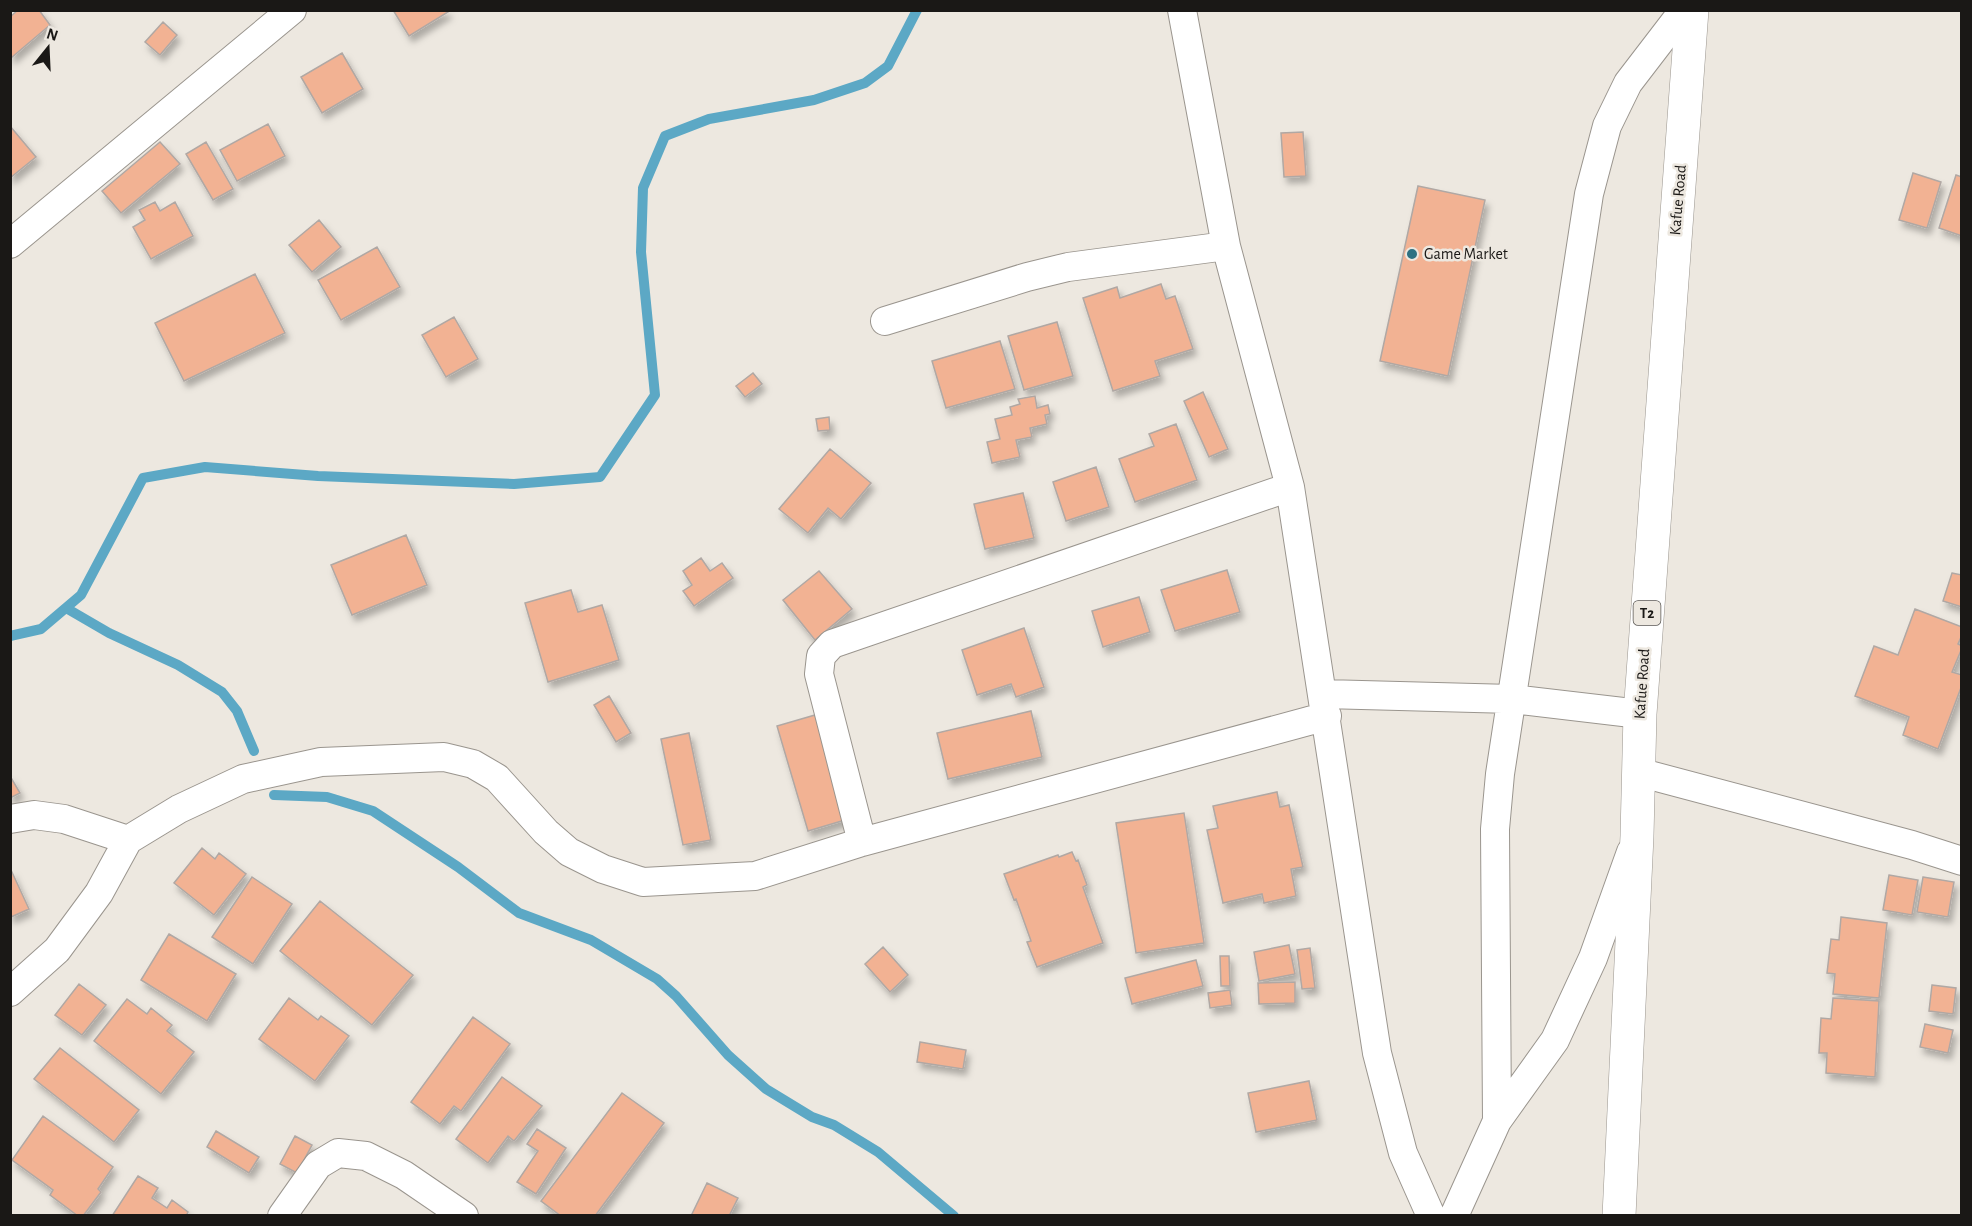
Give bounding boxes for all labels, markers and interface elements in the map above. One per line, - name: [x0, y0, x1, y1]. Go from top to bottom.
- north arrow: [18, 18, 78, 78]
- text: N: [45, 25, 60, 44]
- street label: Kafue Road: [1667, 164, 1689, 236]
- place label: Game Market: [1424, 246, 1508, 262]
- marker: Game Market: [1405, 247, 1419, 261]
- road number: T2: [1634, 601, 1660, 625]
- street label: Kafue Road: [1632, 648, 1652, 720]

